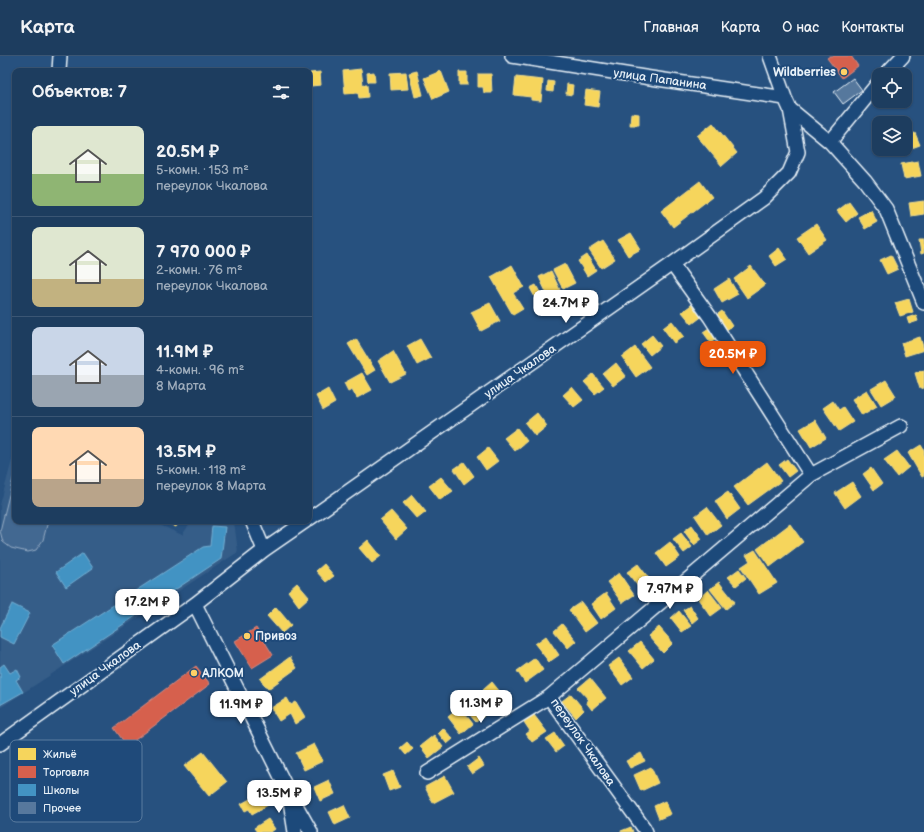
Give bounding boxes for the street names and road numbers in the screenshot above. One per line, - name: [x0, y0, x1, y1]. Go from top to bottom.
- street label: улица Папанина: [612, 66, 707, 93]
- street label: улица Чкалова: [482, 341, 559, 402]
- street label: улица Чкалова: [67, 638, 144, 699]
- street label: переулок Чкалова: [547, 696, 618, 789]

